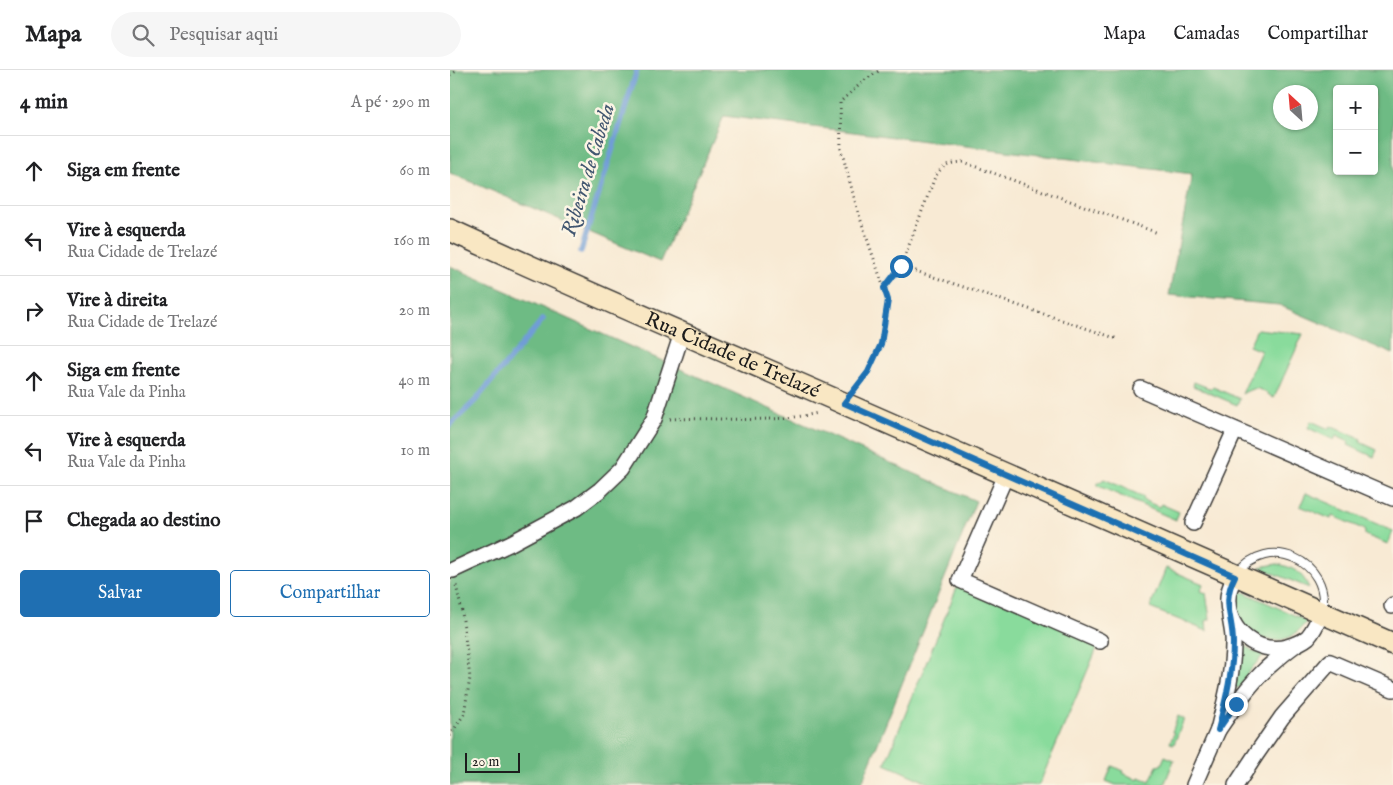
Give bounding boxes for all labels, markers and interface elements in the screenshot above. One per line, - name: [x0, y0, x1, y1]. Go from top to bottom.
- search box: [111, 12, 461, 57]
- text: Mapa: [25, 19, 81, 50]
- icon: search: [129, 21, 157, 49]
- text: Pesquisar aqui: [169, 23, 278, 47]
- text: Mapa: [1103, 23, 1145, 46]
- text: Camadas: [1173, 23, 1239, 46]
- text: Compartilhar: [1267, 23, 1368, 46]
- north arrow: [1273, 85, 1318, 130]
- map controls: [1333, 85, 1378, 175]
- button: +: [1333, 85, 1378, 130]
- text: 4 min: [20, 89, 68, 116]
- text: A pé · 290 m: [351, 93, 430, 113]
- water label: Ribeira de Cabeda: [556, 100, 622, 240]
- button: −: [1333, 130, 1378, 175]
- icon: ahead: [20, 157, 48, 185]
- text: Siga em frente: [67, 159, 180, 183]
- text: 60 m: [400, 161, 430, 181]
- text: Vire à esquerda: [67, 219, 185, 243]
- icon: left: [20, 227, 48, 255]
- text: 160 m: [394, 231, 430, 251]
- text: Rua Cidade de Trelazé: [67, 243, 217, 263]
- route start: [890, 255, 913, 278]
- text: Vire à direita: [67, 289, 167, 313]
- icon: right: [20, 297, 48, 325]
- text: 20 m: [399, 301, 430, 321]
- street label: Rua Cidade de Trelazé: [641, 306, 824, 404]
- text: Rua Cidade de Trelazé: [67, 313, 217, 333]
- text: Siga em frente: [67, 359, 180, 383]
- icon: ahead: [20, 367, 48, 395]
- text: 40 m: [398, 371, 430, 391]
- text: Rua Vale da Pinha: [67, 383, 186, 403]
- text: Vire à esquerda: [67, 429, 185, 453]
- icon: left: [20, 437, 48, 465]
- text: 10 m: [400, 441, 430, 461]
- text: Rua Vale da Pinha: [67, 453, 186, 473]
- icon: arrive: [20, 507, 48, 535]
- text: Chegada ao destino: [67, 509, 220, 533]
- button: Salvar: [20, 570, 220, 617]
- button: Compartilhar: [230, 570, 430, 617]
- route end: [1225, 693, 1248, 716]
- scale bar: [465, 750, 520, 773]
- text: 20 m: [472, 753, 499, 771]

